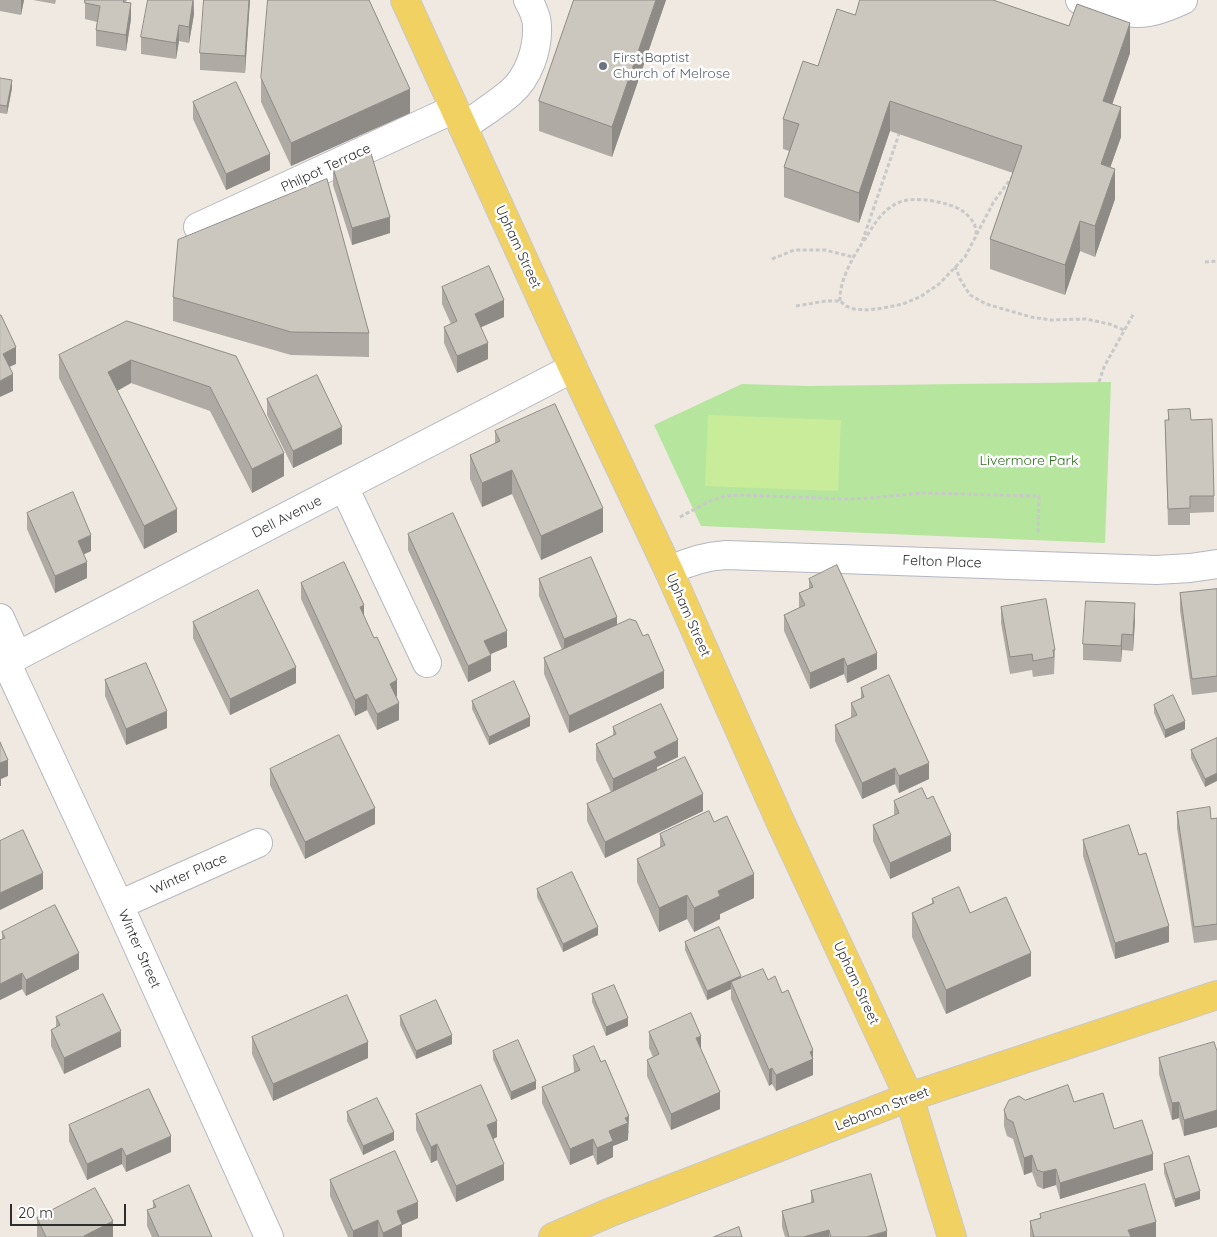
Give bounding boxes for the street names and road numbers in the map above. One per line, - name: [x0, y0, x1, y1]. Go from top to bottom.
- street label: Philpot Terrace: [279, 140, 373, 196]
- street label: Upham Street: [491, 203, 545, 291]
- street label: Dell Avenue: [249, 492, 325, 542]
- street label: Felton Place: [902, 552, 982, 572]
- street label: Upham Street: [662, 571, 714, 659]
- street label: Winter Place: [148, 850, 230, 898]
- street label: Winter Street: [114, 907, 164, 991]
- street label: Upham Street: [829, 939, 883, 1027]
- street label: Lebanon Street: [833, 1083, 931, 1135]

